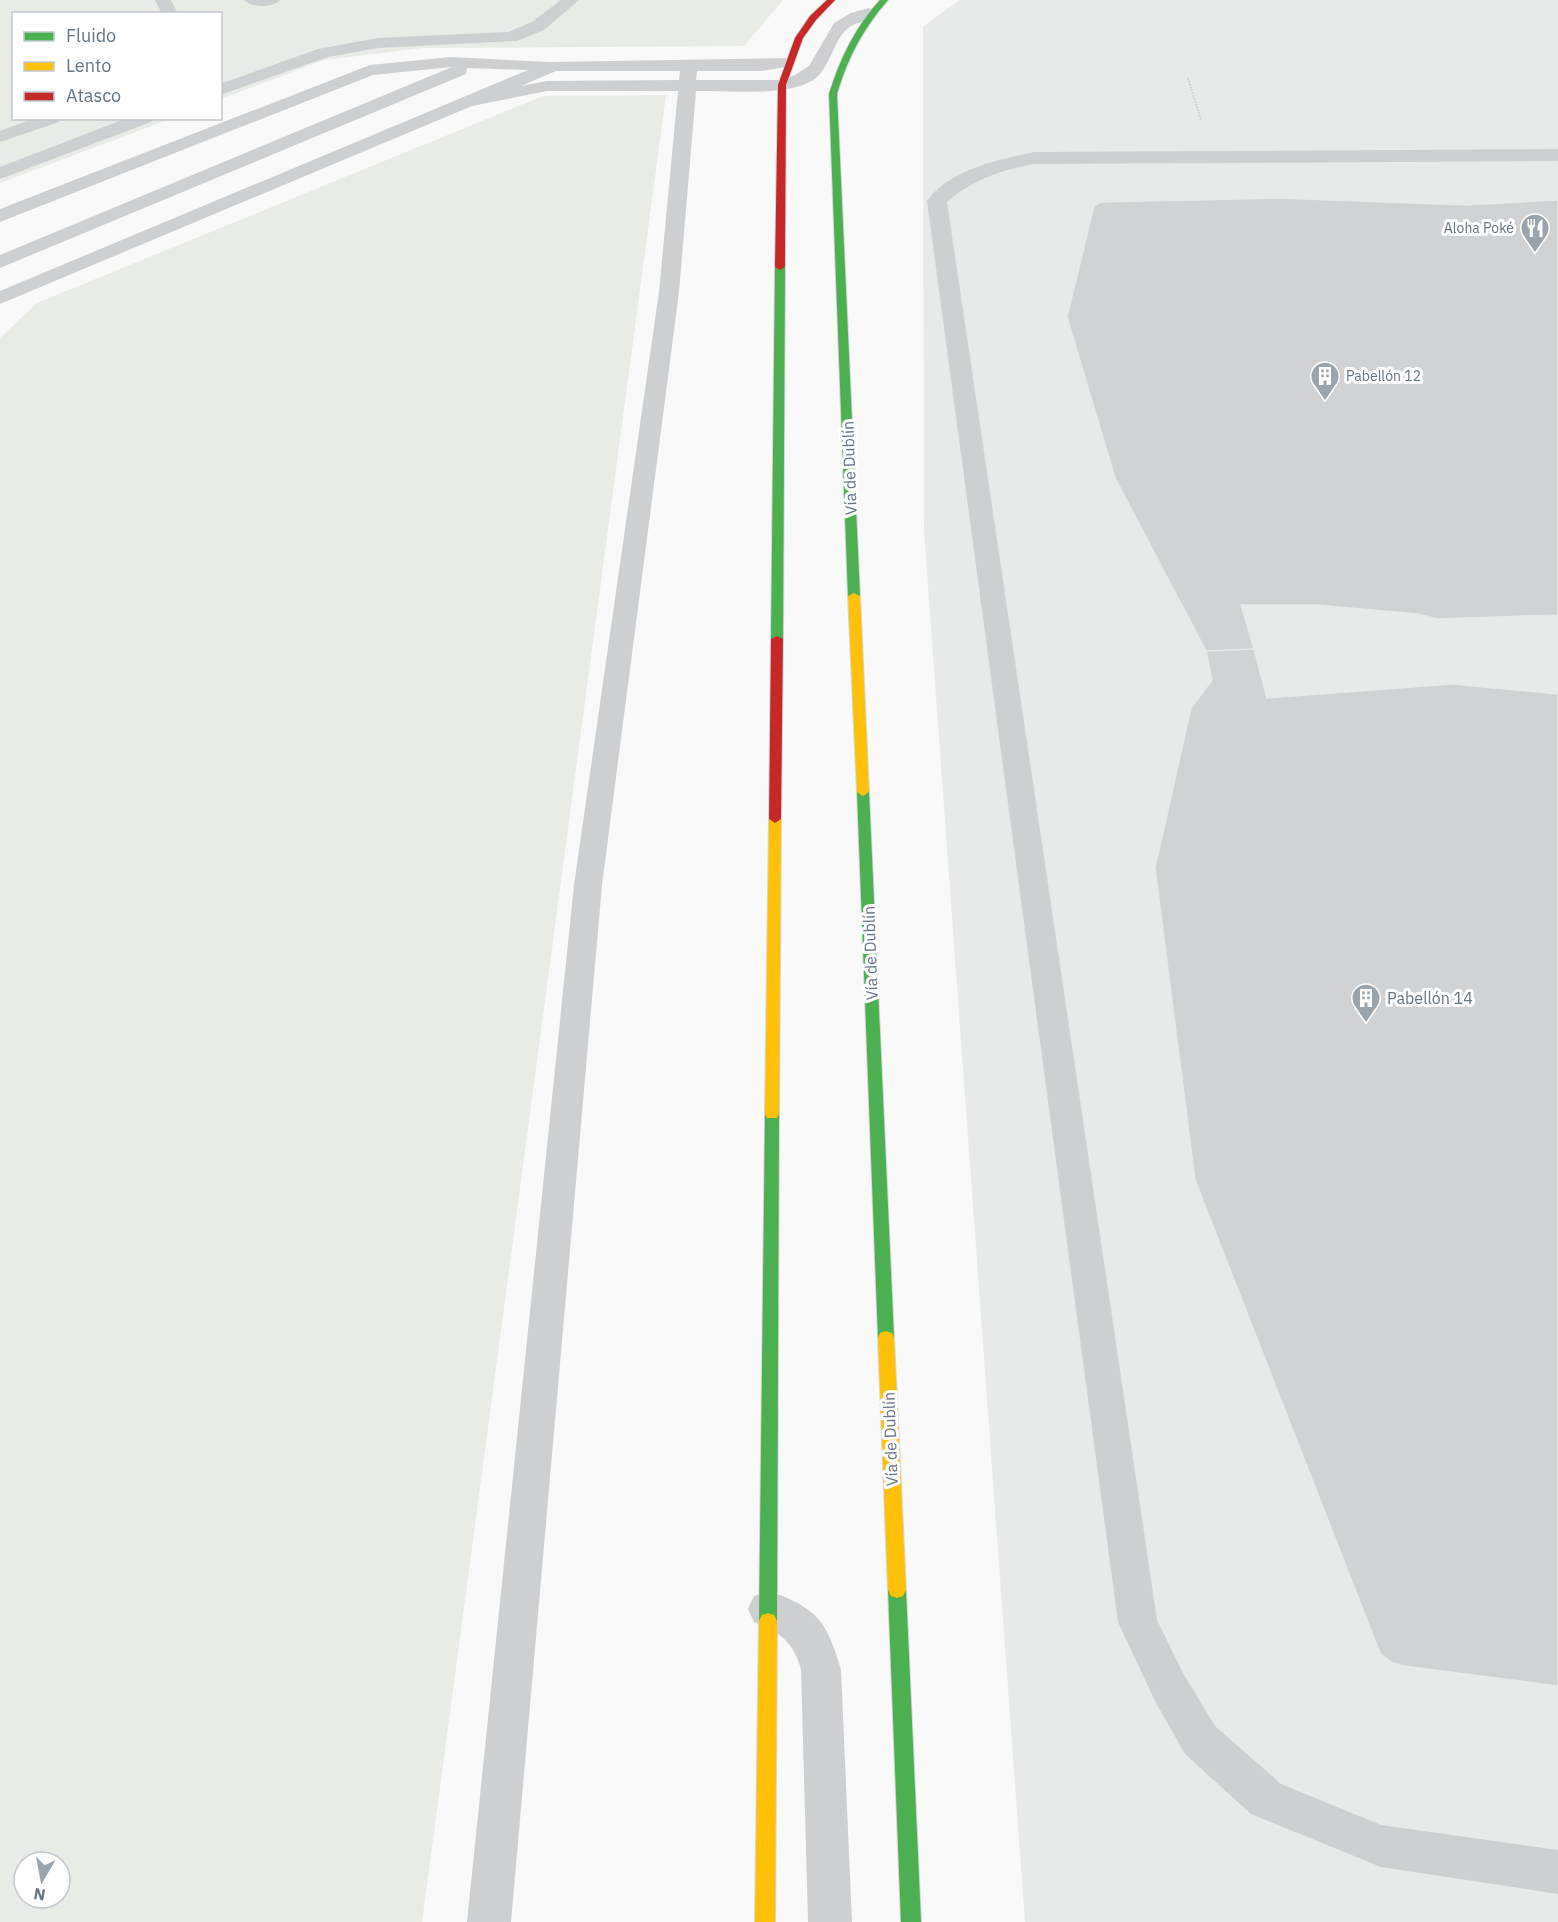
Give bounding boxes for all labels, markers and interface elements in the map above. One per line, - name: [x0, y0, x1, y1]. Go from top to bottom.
- legend: [12, 12, 222, 120]
- text: Fluido: [66, 24, 116, 47]
- text: Lento: [66, 54, 111, 77]
- text: Atasco: [66, 84, 121, 107]
- restaurant icon: Aloha Poké: [1519, 212, 1551, 254]
- place label: Aloha Poké: [1444, 219, 1514, 237]
- building icon: Pabellón 12: [1309, 360, 1341, 402]
- place label: Pabellón 12: [1346, 367, 1421, 385]
- street label: Vía de Dublín: [837, 420, 861, 516]
- street label: Vía de Dublín: [858, 905, 882, 1001]
- building icon: Pabellón 14: [1350, 982, 1382, 1024]
- place label: Pabellón 14: [1387, 988, 1473, 1008]
- street label: Vía de Dublín: [878, 1391, 902, 1487]
- north arrow: [12, 1850, 72, 1910]
- text: N: [32, 1884, 47, 1906]

